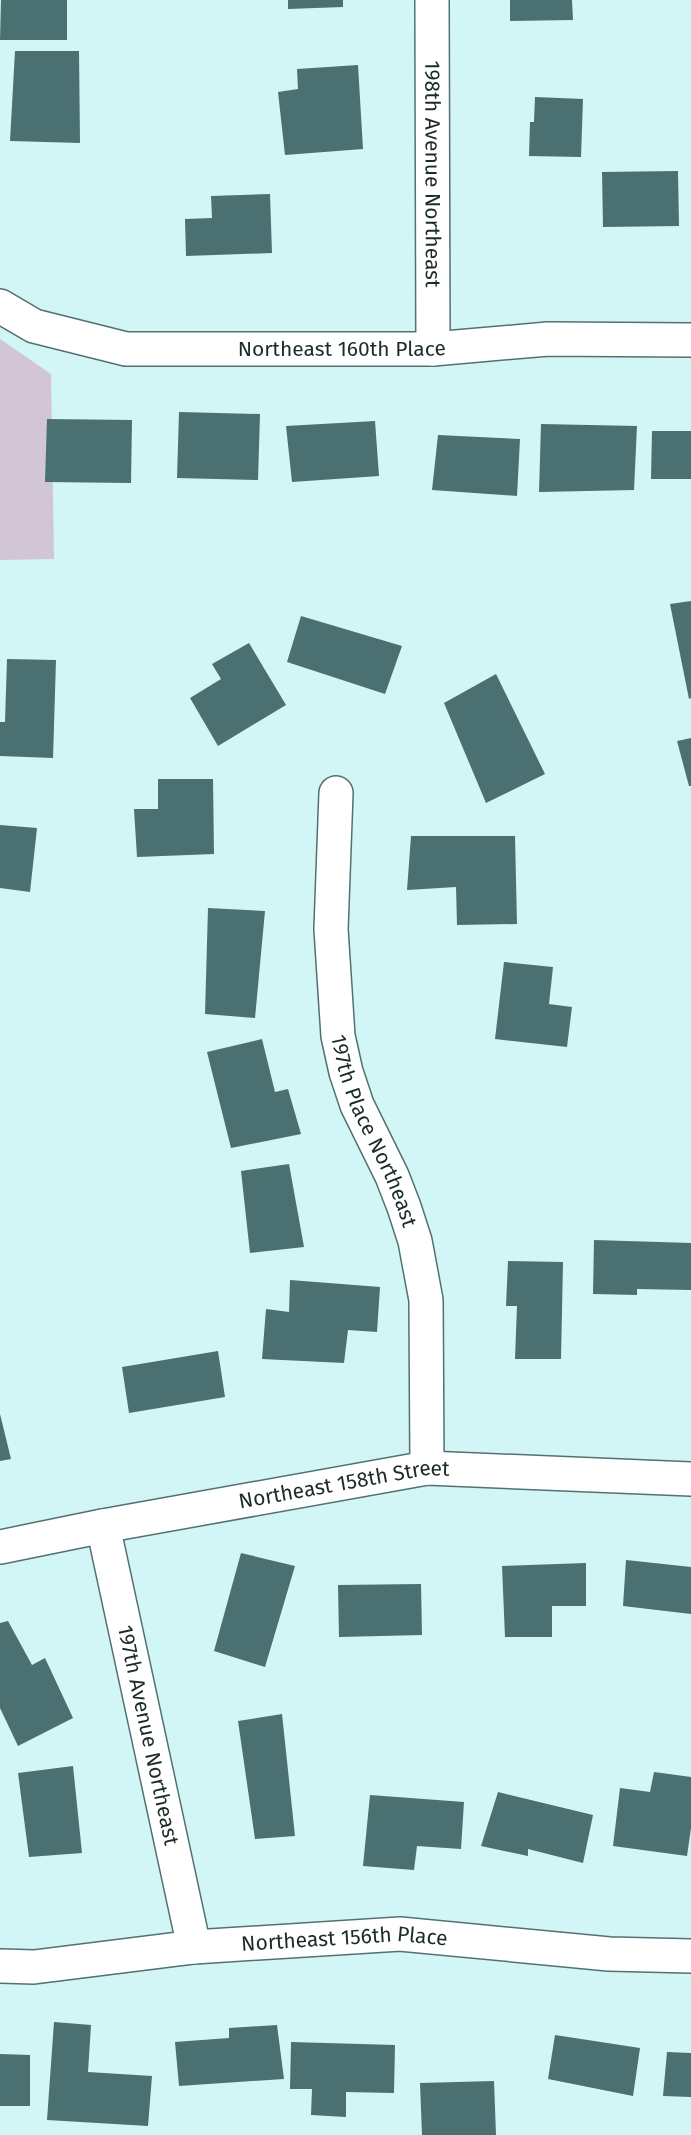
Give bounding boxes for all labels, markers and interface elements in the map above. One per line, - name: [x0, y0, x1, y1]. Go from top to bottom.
- street label: 198th Avenue Northeast: [419, 60, 446, 288]
- street label: Northeast 160th Place: [238, 335, 447, 362]
- street label: 197th Place Northeast: [325, 1032, 423, 1231]
- street label: Northeast 158th Street: [237, 1455, 451, 1514]
- street label: 197th Avenue Northeast: [112, 1623, 185, 1848]
- street label: Northeast 156th Place: [240, 1921, 449, 1957]

